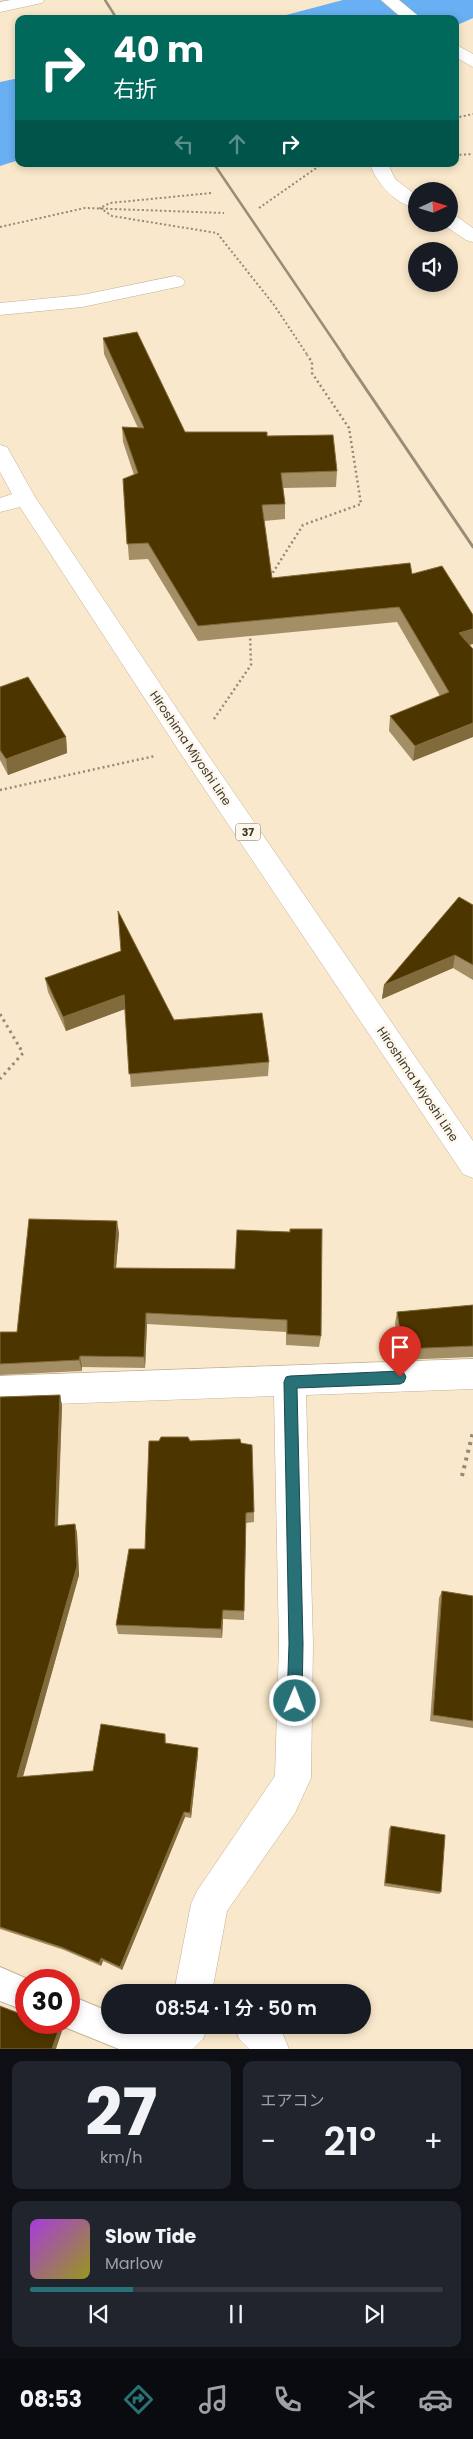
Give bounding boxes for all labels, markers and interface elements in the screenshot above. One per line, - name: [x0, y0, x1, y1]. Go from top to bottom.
- text: 40 m: [113, 25, 204, 74]
- icon: right: [30, 35, 95, 100]
- text: 右折: [113, 74, 157, 105]
- icon: left: [170, 130, 198, 158]
- icon: ahead: [223, 130, 251, 158]
- icon: right: [276, 130, 304, 158]
- north arrow: [408, 182, 458, 232]
- map controls: [408, 182, 458, 292]
- button: sound: [408, 242, 458, 292]
- street label: Hiroshima Miyoshi Line: [146, 687, 236, 809]
- road number: 37: [236, 824, 260, 840]
- street label: Hiroshima Miyoshi Line: [373, 1023, 463, 1145]
- pin: [379, 1326, 421, 1377]
- icon: arrive: [386, 1333, 414, 1361]
- position arrow: [268, 1674, 320, 1726]
- speed limit sign: 30: [15, 1969, 80, 2034]
- text: 08:54 · 1 分 · 50 m: [155, 1995, 317, 2022]
- text: 27: [85, 2067, 157, 2158]
- text: エアコン: [261, 2089, 325, 2112]
- text: 21°: [324, 2115, 376, 2168]
- text: −: [261, 2122, 276, 2161]
- text: +: [424, 2122, 443, 2161]
- text: km/h: [100, 2146, 143, 2169]
- text: Slow Tide: [105, 2223, 196, 2250]
- text: Marlow: [105, 2252, 163, 2275]
- icon: previous: [85, 2300, 113, 2328]
- icon: pause: [222, 2300, 250, 2328]
- icon: next: [360, 2300, 388, 2328]
- icon: directions: [121, 2382, 156, 2417]
- icon: music: [196, 2382, 231, 2417]
- icon: phone: [270, 2382, 305, 2417]
- icon: climate: [344, 2382, 379, 2417]
- icon: car: [418, 2382, 453, 2417]
- text: 08:53: [20, 2384, 82, 2415]

